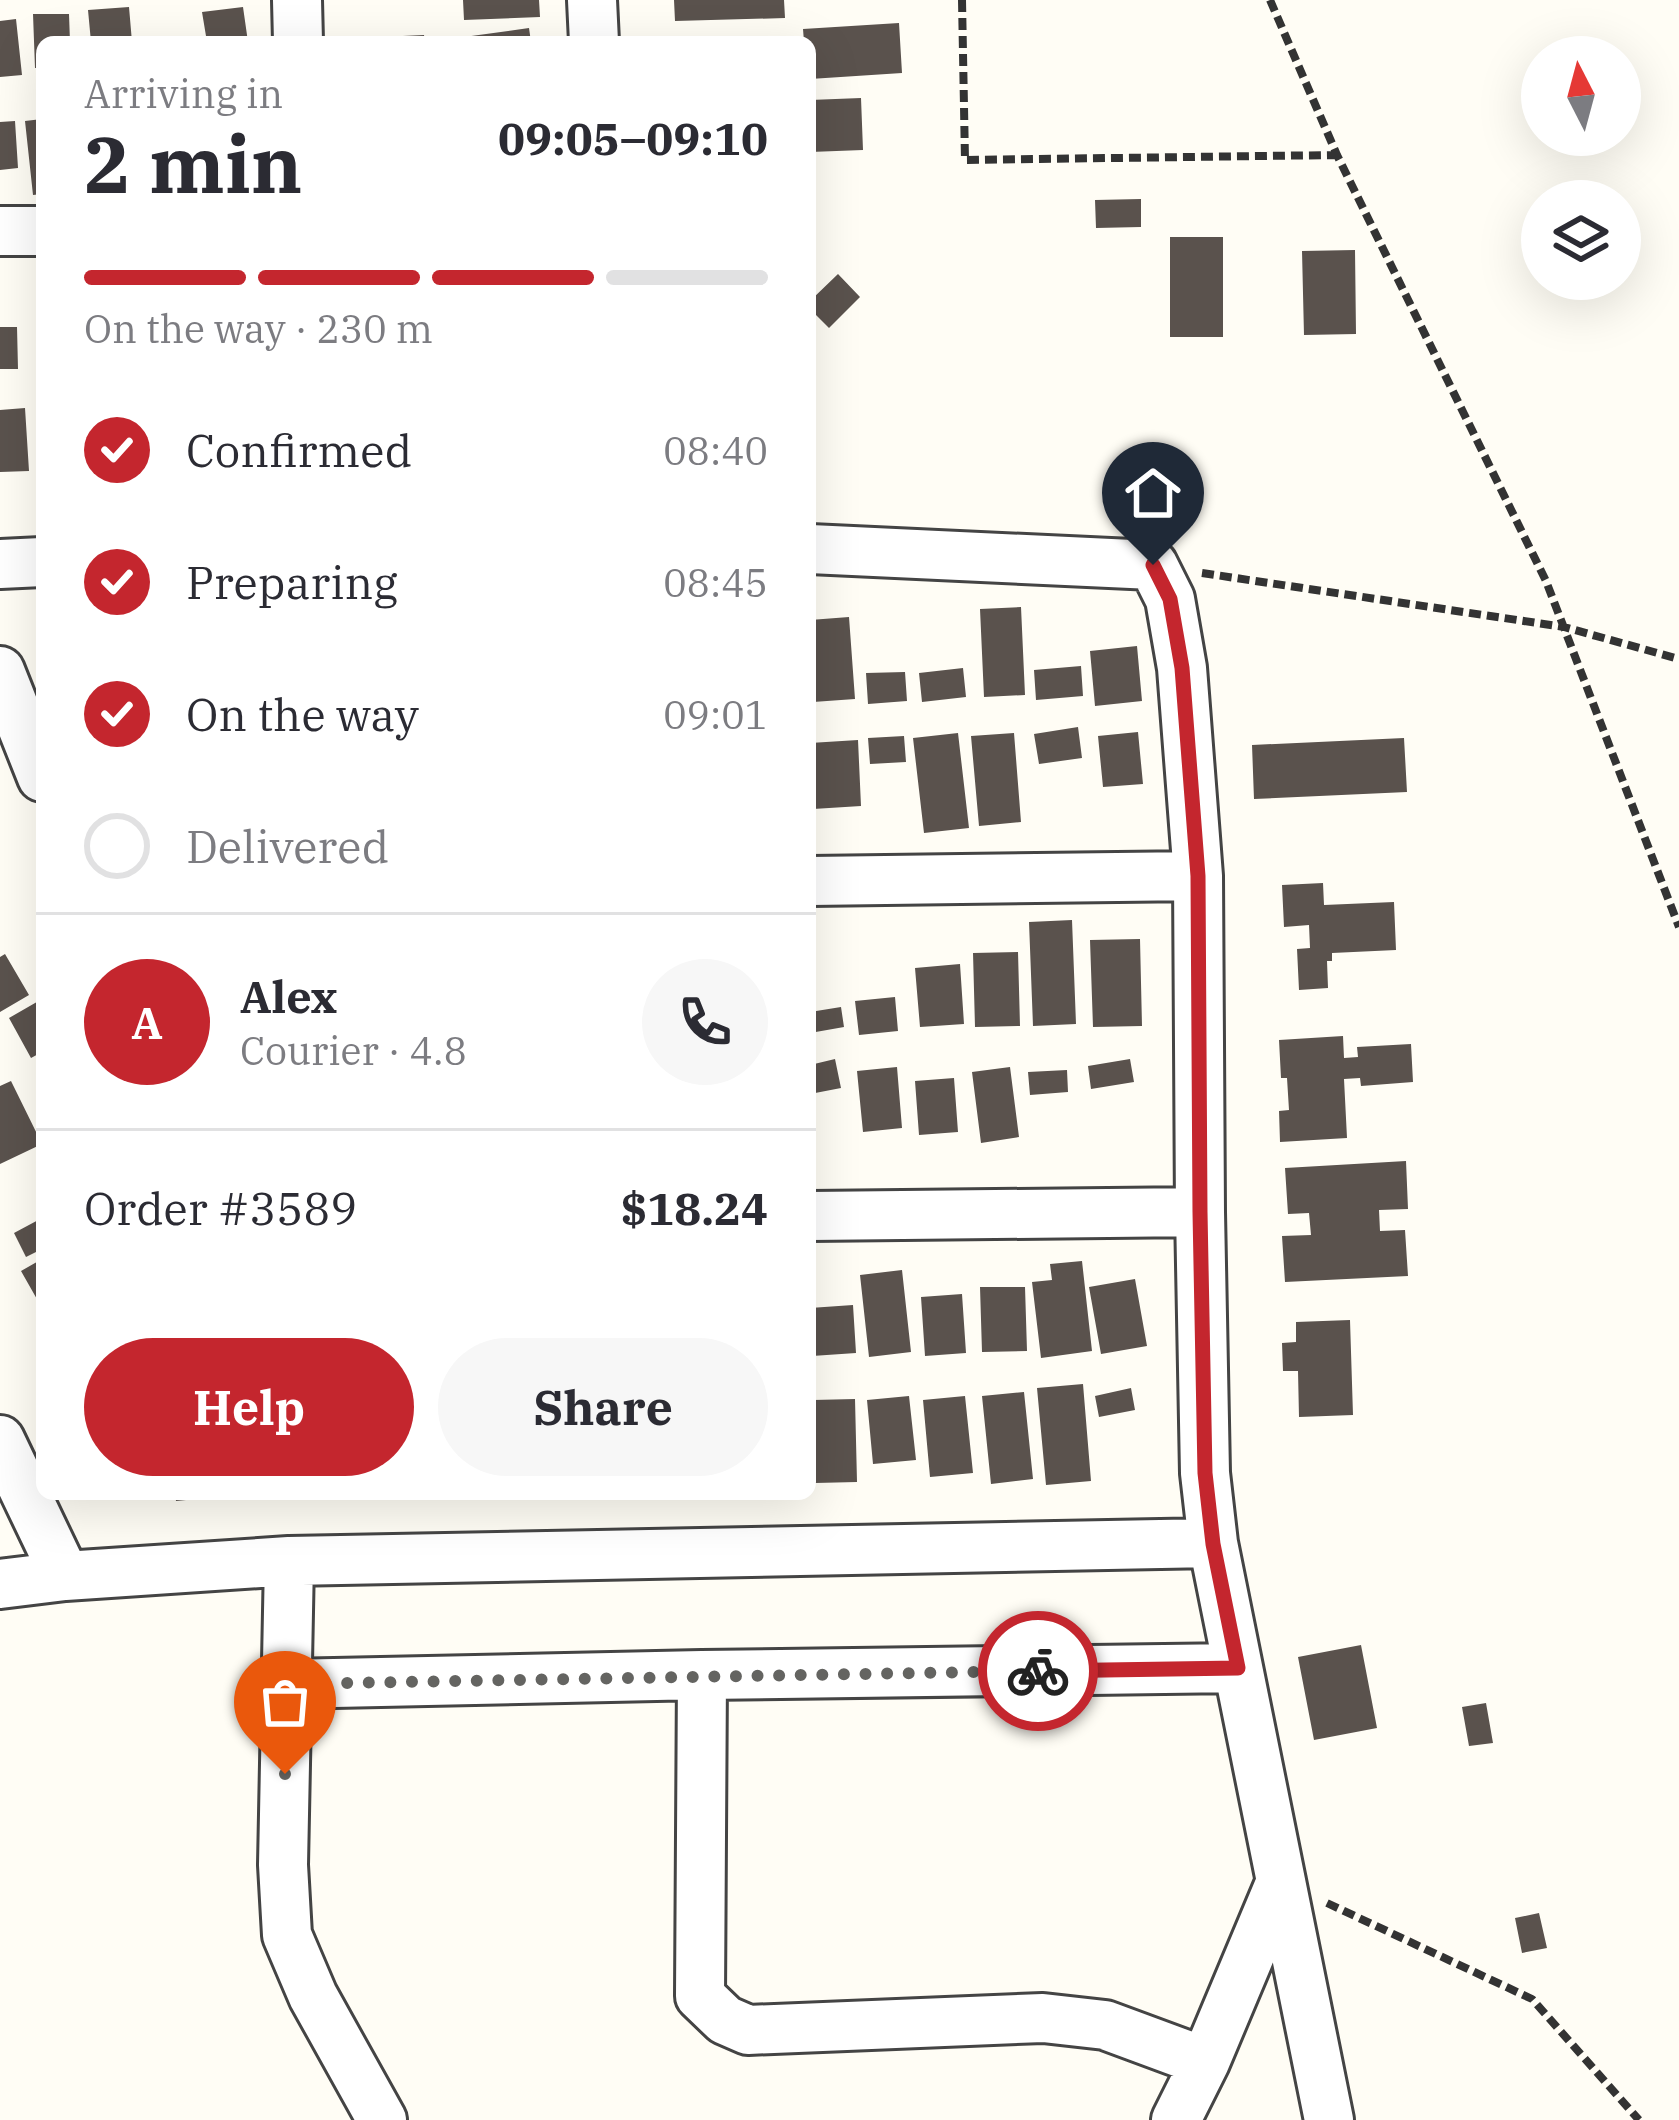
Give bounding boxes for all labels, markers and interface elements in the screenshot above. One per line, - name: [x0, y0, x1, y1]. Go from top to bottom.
- north arrow: [1521, 36, 1641, 156]
- map controls: [1521, 36, 1641, 300]
- text: Arriving in: [84, 68, 283, 119]
- text: 09:05–09:10: [498, 109, 768, 167]
- text: 2 min: [84, 113, 302, 214]
- button: layers: [1521, 180, 1641, 300]
- text: On the way · 230 m: [84, 303, 433, 354]
- icon: check: [84, 417, 150, 483]
- text: Confirmed: [186, 421, 412, 479]
- text: 08:40: [663, 425, 768, 476]
- pin: [1102, 442, 1204, 565]
- icon: home: [1120, 460, 1186, 526]
- icon: check: [84, 549, 150, 615]
- text: Preparing: [186, 553, 398, 611]
- text: 08:45: [663, 557, 768, 608]
- icon: check: [84, 681, 150, 747]
- text: On the way: [186, 685, 419, 743]
- text: 09:01: [663, 689, 768, 740]
- text: Delivered: [186, 817, 389, 875]
- button: phone: [642, 959, 768, 1085]
- text: Alex: [240, 967, 337, 1025]
- text: A: [131, 993, 163, 1051]
- text: Courier · 4.8: [240, 1025, 467, 1076]
- text: Order #3589: [84, 1179, 357, 1237]
- text: $18.24: [621, 1179, 768, 1237]
- button: Help: [84, 1338, 414, 1476]
- button: Share: [438, 1338, 768, 1476]
- courier: [978, 1611, 1098, 1731]
- icon: bike: [1005, 1638, 1071, 1704]
- pin: [234, 1651, 336, 1774]
- icon: bag: [252, 1669, 318, 1735]

